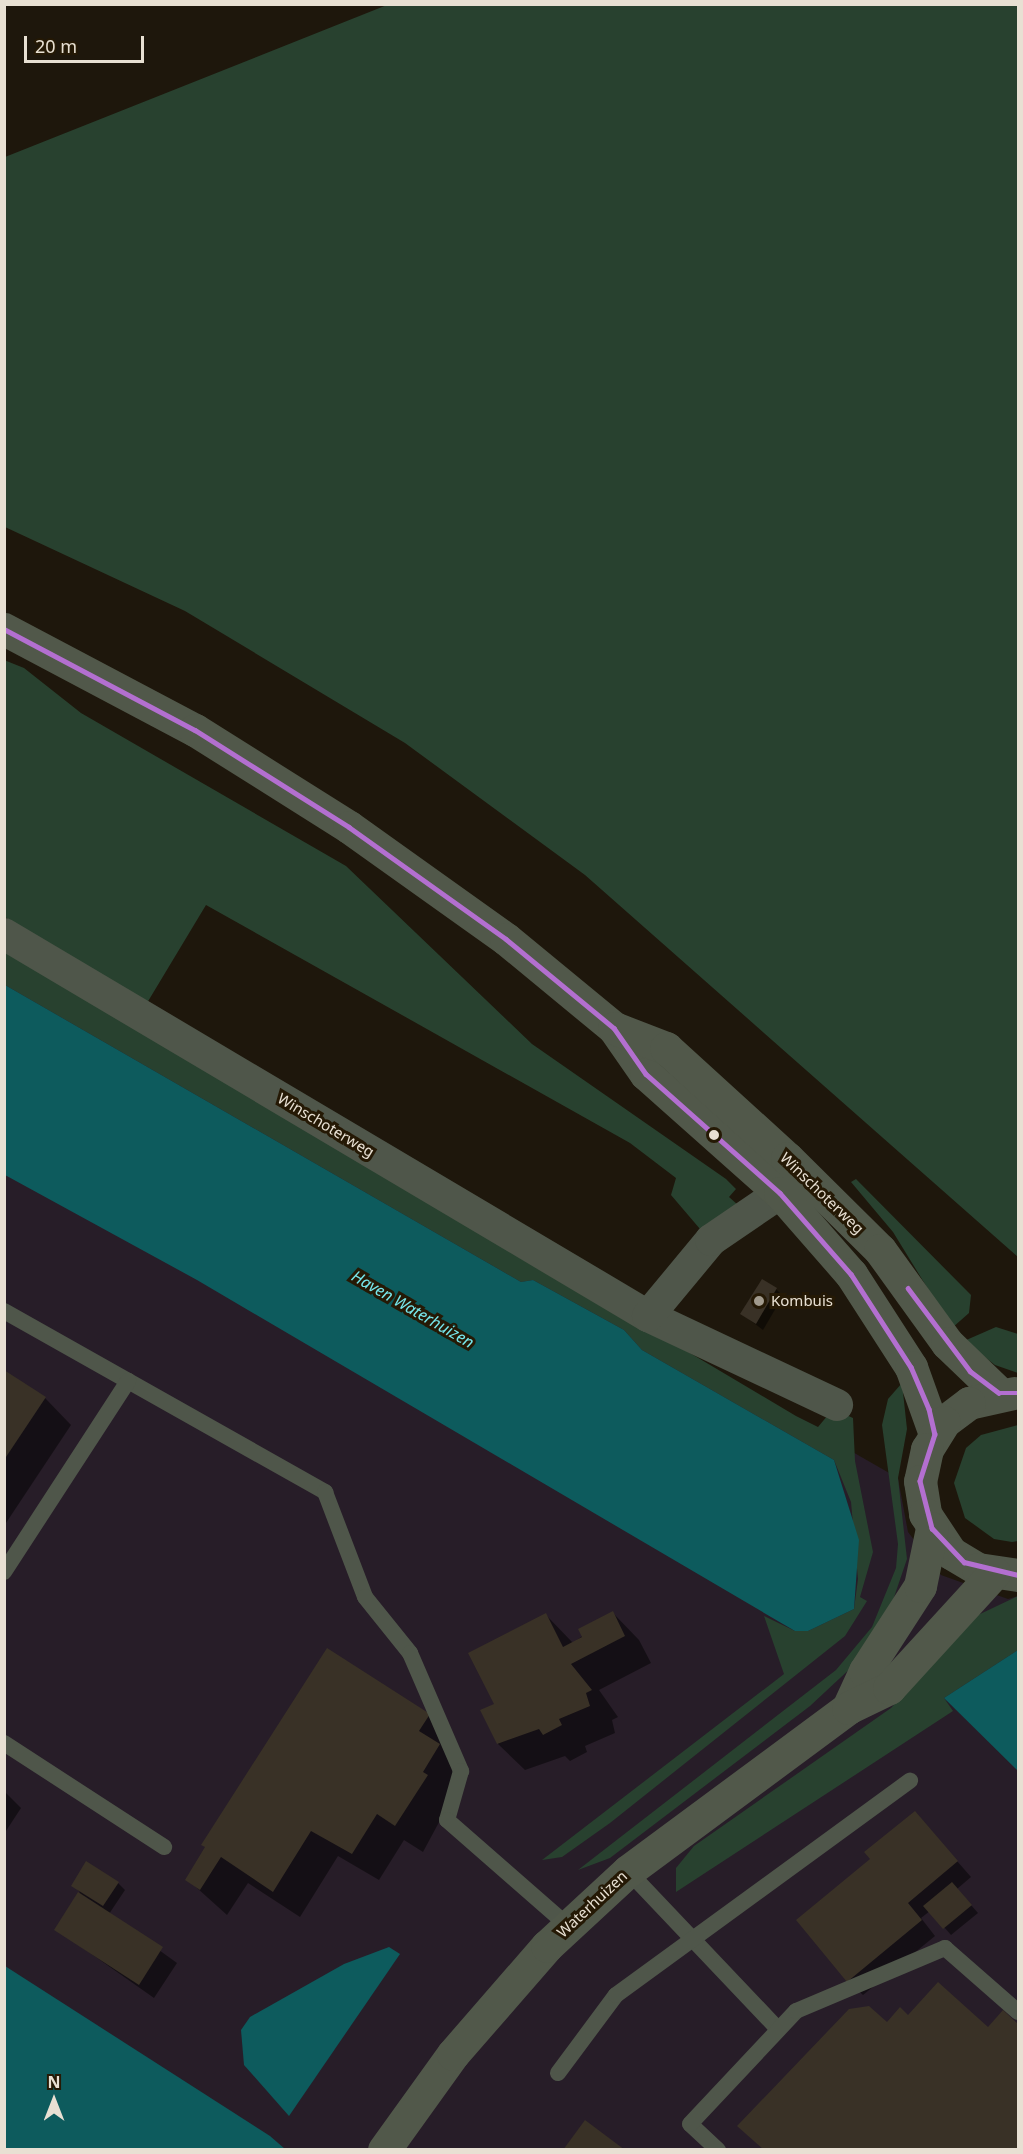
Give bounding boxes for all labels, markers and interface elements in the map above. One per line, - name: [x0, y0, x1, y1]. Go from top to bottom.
- scale bar: [27, 24, 147, 62]
- text: 20 m: [35, 34, 77, 58]
- street label: Winschoterweg: [274, 1089, 378, 1161]
- unlabelled marker: [708, 1129, 720, 1141]
- street label: Winschoterweg: [776, 1149, 868, 1237]
- water label: Haven Waterhuizen: [348, 1266, 478, 1352]
- place label: Kombuis: [771, 1292, 833, 1310]
- marker: Kombuis: [752, 1294, 766, 1308]
- street label: Waterhuizen: [553, 1867, 631, 1941]
- north arrow: [24, 2070, 84, 2130]
- text: N: [47, 2071, 61, 2093]

